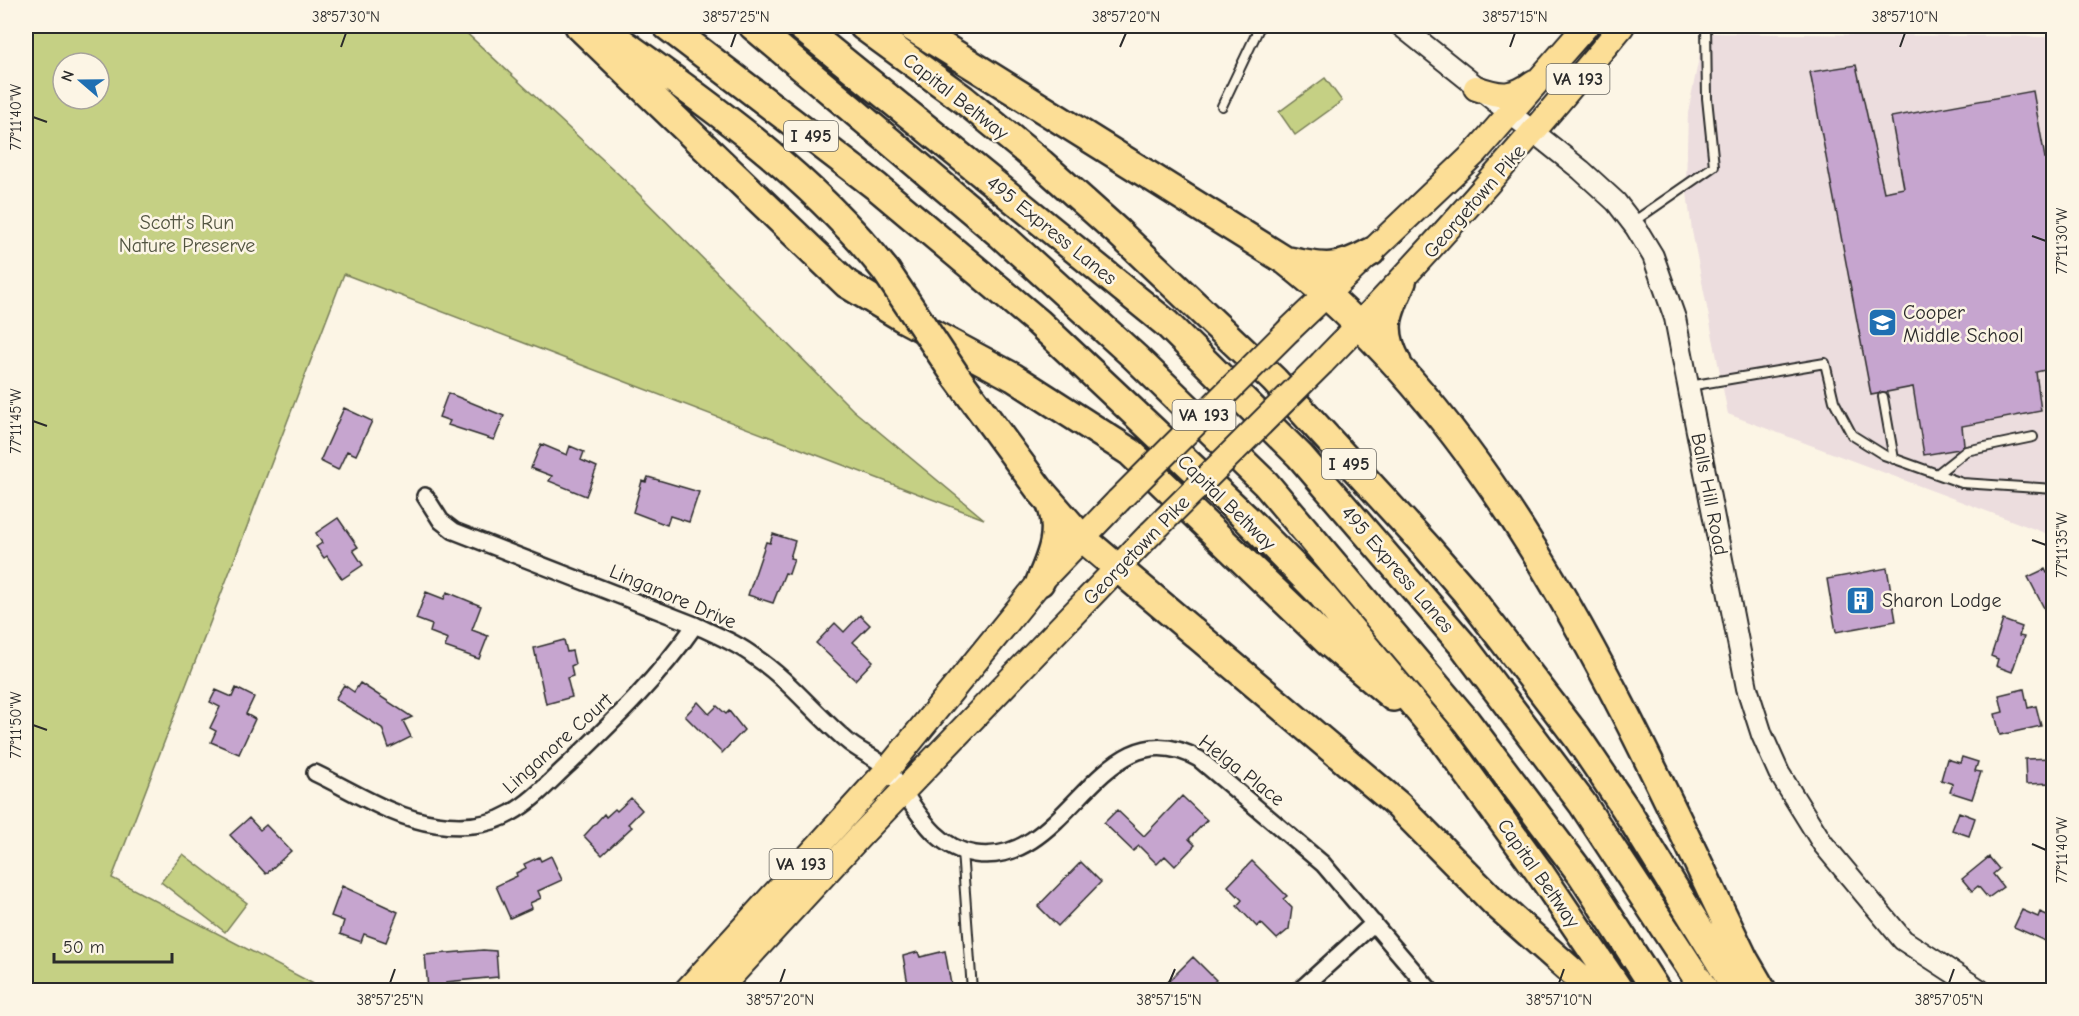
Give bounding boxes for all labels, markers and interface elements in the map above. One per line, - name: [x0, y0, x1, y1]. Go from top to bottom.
- text: 38°57'30"N: [312, 8, 380, 26]
- text: 38°57'25"N: [702, 8, 770, 26]
- text: 38°57'20"N: [1092, 8, 1160, 26]
- text: 38°57'15"N: [1482, 8, 1548, 26]
- text: 38°57'10"N: [1872, 8, 1938, 26]
- street label: Capital Beltway: [898, 48, 1013, 145]
- north arrow: [51, 51, 111, 111]
- road number: VA 193: [1546, 64, 1610, 94]
- text: N: [58, 68, 78, 84]
- text: 77°11'40"W: [7, 84, 25, 150]
- road number: I 495: [784, 121, 838, 151]
- street label: Georgetown Pike: [1419, 140, 1530, 263]
- street label: 495 Express Lanes: [982, 171, 1121, 290]
- text: 77°11'30"W: [2053, 208, 2071, 274]
- park label: Scott's Run Nature Preserve: [119, 211, 255, 257]
- place label: Cooper Middle School: [1903, 301, 2024, 347]
- school or university icon: Cooper Middle School: [1866, 307, 1898, 339]
- text: 77°11'45"W: [7, 388, 25, 454]
- road number: VA 193: [1172, 400, 1236, 430]
- street label: Balls Hill Road: [1686, 431, 1733, 557]
- road number: I 495: [1322, 449, 1376, 479]
- street label: Capital Beltway: [1173, 450, 1281, 555]
- street label: Georgetown Pike: [1078, 491, 1194, 610]
- street label: 495 Express Lanes: [1336, 501, 1459, 637]
- text: 77°11'35"W: [2053, 512, 2071, 578]
- street label: Linganore Drive: [606, 559, 740, 634]
- building icon: Sharon Lodge: [1845, 584, 1877, 616]
- place label: Sharon Lodge: [1882, 589, 2001, 612]
- street label: Linganore Court: [498, 687, 618, 798]
- text: 77°11'50"W: [7, 691, 25, 759]
- street label: Helga Place: [1194, 730, 1289, 811]
- street label: Capital Beltway: [1493, 814, 1585, 932]
- text: 77°11'40"W: [2053, 817, 2071, 883]
- road number: VA 193: [770, 849, 832, 879]
- scale bar: [54, 926, 172, 964]
- text: 50 m: [63, 937, 105, 958]
- text: 38°57'25"N: [356, 991, 424, 1009]
- text: 38°57'20"N: [746, 991, 814, 1009]
- text: 38°57'15"N: [1136, 991, 1202, 1009]
- text: 38°57'10"N: [1526, 991, 1592, 1009]
- text: 38°57'05"N: [1915, 991, 1983, 1009]

